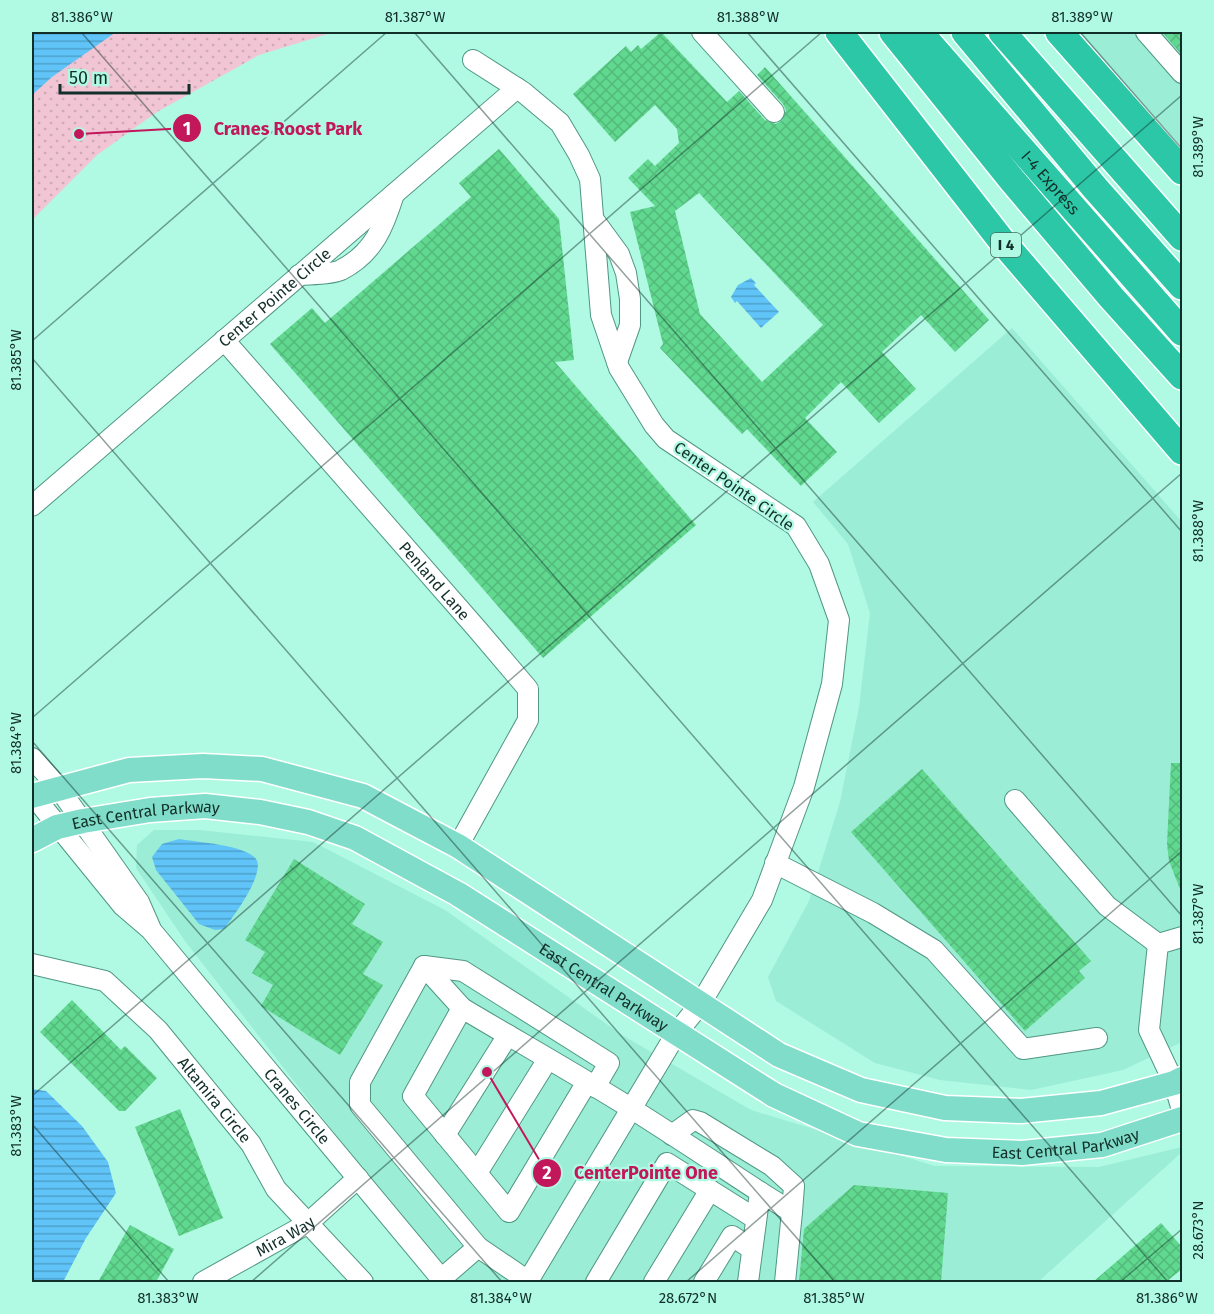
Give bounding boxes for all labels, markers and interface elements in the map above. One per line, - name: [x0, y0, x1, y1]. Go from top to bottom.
- text: 81.386°W: [51, 8, 114, 26]
- text: 81.387°W: [385, 8, 446, 26]
- text: 81.388°W: [717, 8, 780, 26]
- text: 81.389°W: [1051, 8, 1113, 26]
- scale bar: [60, 57, 189, 95]
- text: 50 m: [69, 67, 108, 89]
- callout: Cranes Roost Park: [172, 110, 375, 146]
- text: 81.389°W: [1189, 116, 1207, 178]
- text: 1: [183, 118, 191, 140]
- text: Cranes Roost Park: [214, 118, 363, 140]
- street label: I-4 Express: [1018, 146, 1084, 218]
- road number: I 4: [991, 233, 1021, 257]
- street label: Center Pointe Circle: [214, 243, 334, 351]
- text: 81.385°W: [7, 329, 25, 391]
- street label: Center Pointe Circle: [670, 437, 798, 535]
- text: 81.388°W: [1189, 499, 1207, 562]
- street label: Penland Lane: [395, 538, 474, 624]
- text: 81.384°W: [7, 711, 25, 774]
- street label: East Central Parkway: [70, 796, 221, 833]
- text: 81.387°W: [1189, 883, 1207, 944]
- street label: East Central Parkway: [536, 939, 672, 1035]
- street label: Altamira Circle: [174, 1053, 255, 1146]
- street label: Cranes Circle: [260, 1064, 334, 1148]
- text: 81.383°W: [7, 1095, 25, 1157]
- street label: East Central Parkway: [991, 1124, 1142, 1162]
- callout: CenterPointe One: [532, 1155, 730, 1191]
- text: 2: [542, 1162, 552, 1184]
- text: CenterPointe One: [574, 1162, 718, 1184]
- text: 28.673°N: [1189, 1201, 1207, 1259]
- street label: Mira Way: [252, 1212, 319, 1260]
- text: 81.383°W: [137, 1289, 199, 1307]
- text: 81.384°W: [470, 1289, 533, 1307]
- text: 28.672°N: [659, 1289, 717, 1307]
- text: 81.385°W: [803, 1289, 865, 1307]
- text: 81.386°W: [1136, 1289, 1199, 1307]

